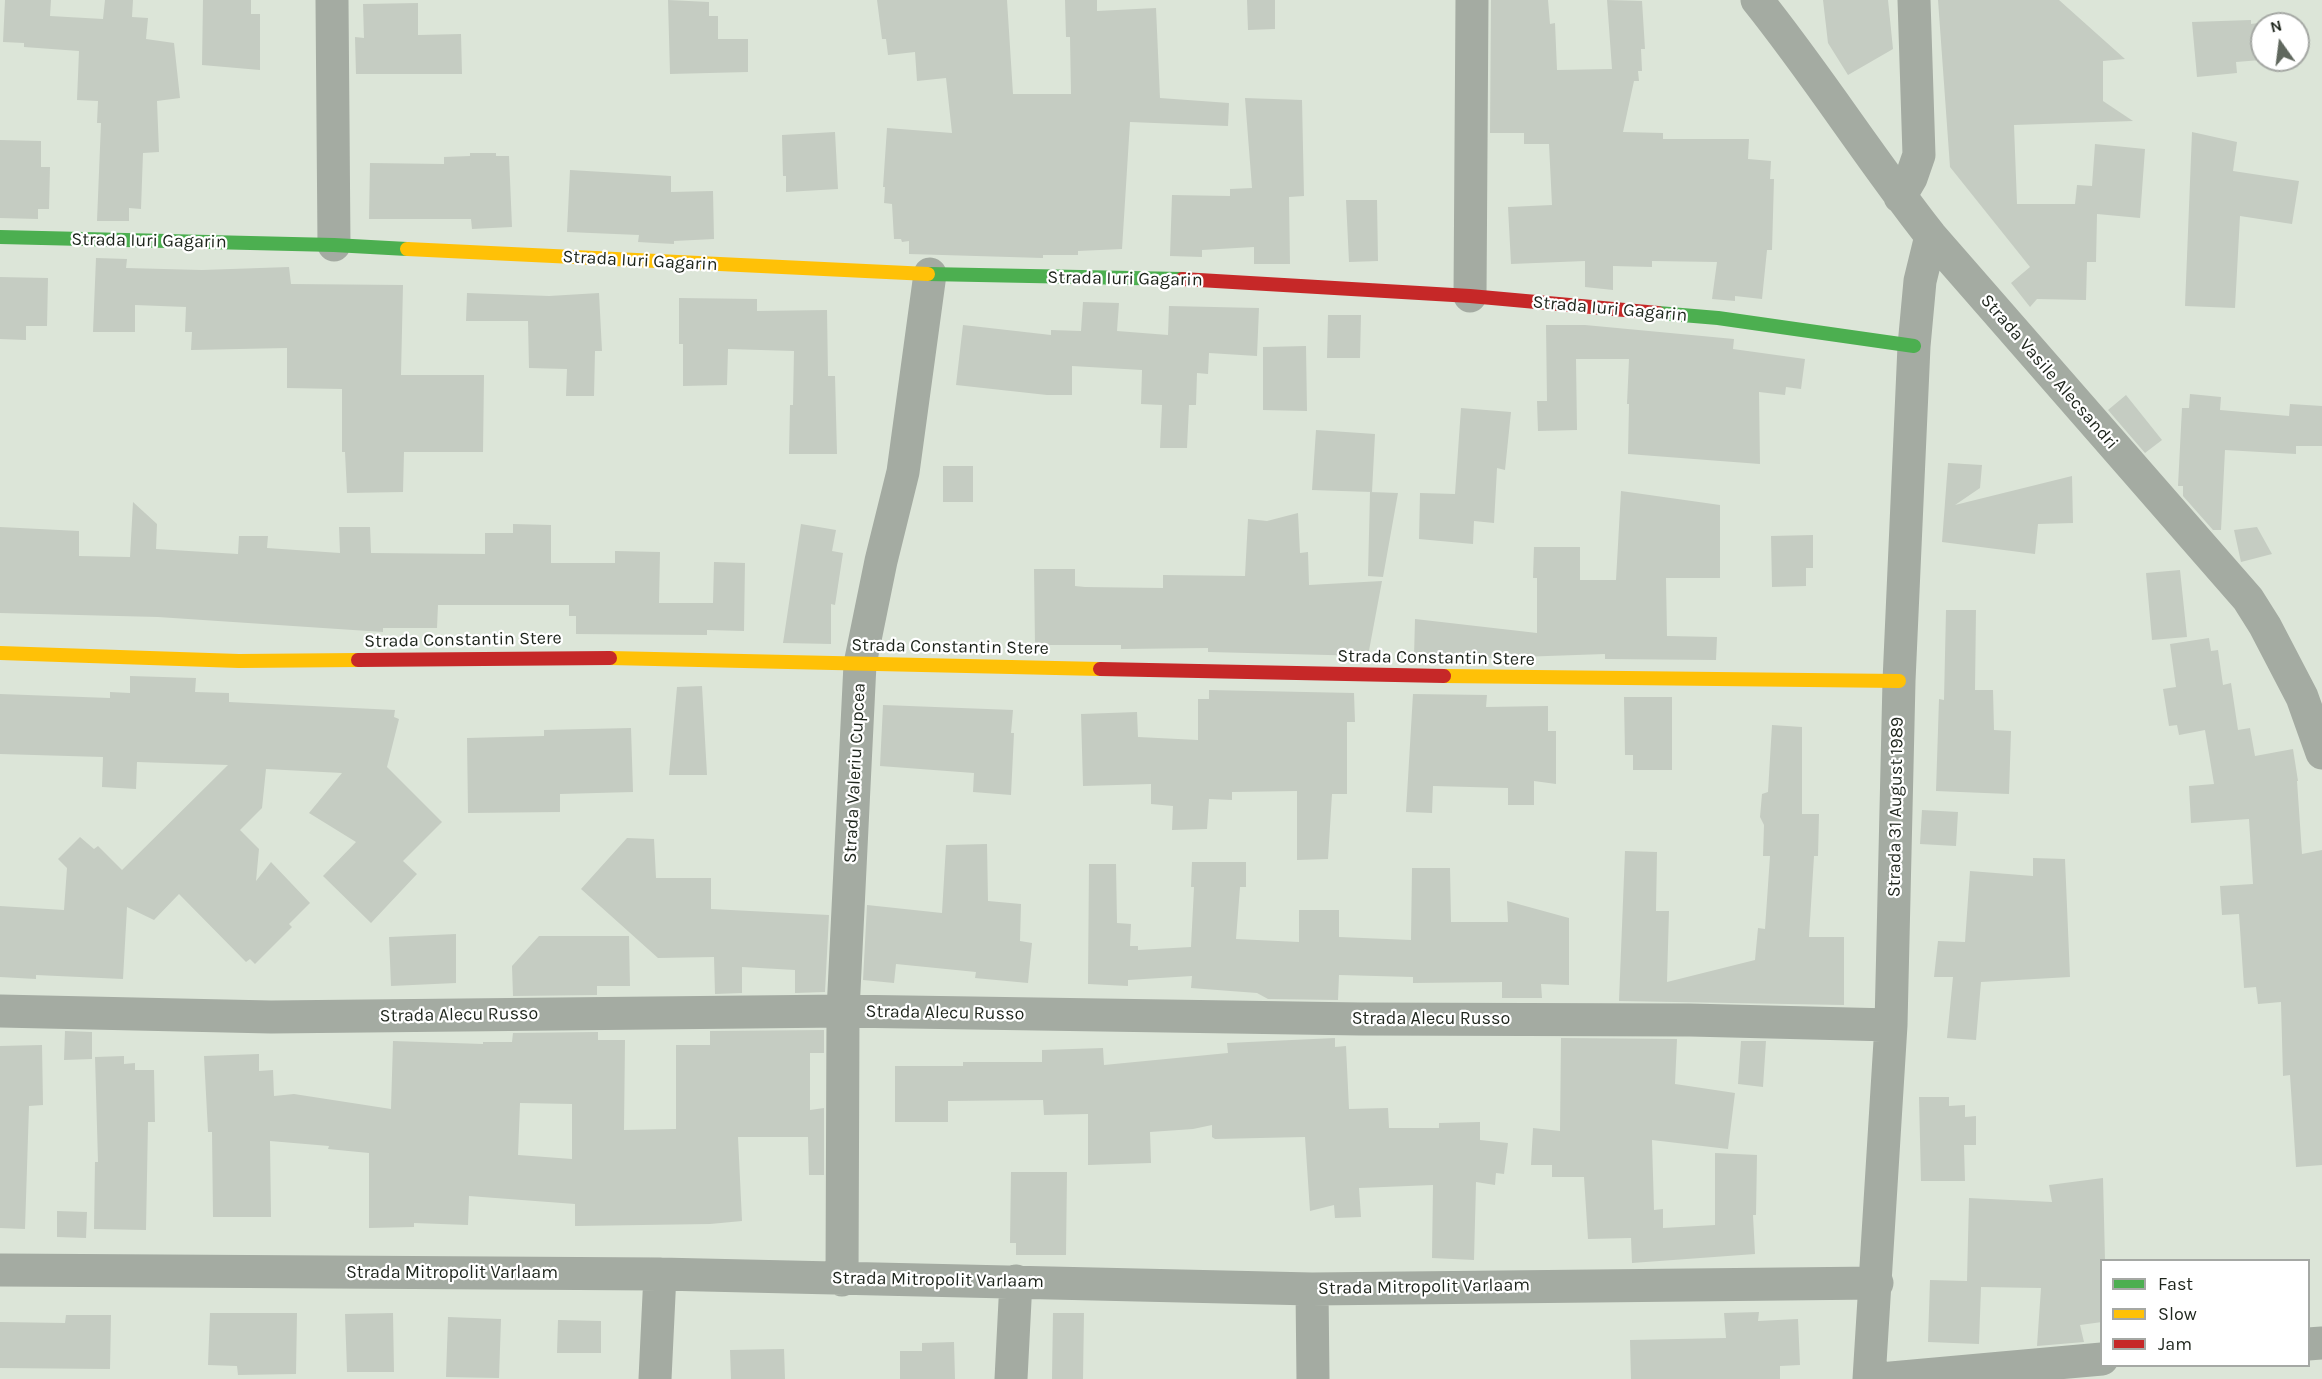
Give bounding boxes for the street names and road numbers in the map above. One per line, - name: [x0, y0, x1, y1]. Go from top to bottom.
- street label: Strada Iuri Gagarin: [71, 229, 227, 253]
- street label: Strada Iuri Gagarin: [562, 246, 718, 276]
- street label: Strada Iuri Gagarin: [1047, 267, 1203, 291]
- street label: Strada Vasile Alecsandri: [1976, 290, 2122, 454]
- street label: Strada Iuri Gagarin: [1532, 291, 1688, 327]
- street label: Strada Constantin Stere: [364, 627, 562, 653]
- street label: Strada Constantin Stere: [851, 634, 1049, 660]
- street label: Strada Constantin Stere: [1337, 645, 1535, 671]
- street label: Strada Valeriu Cupcea: [839, 682, 871, 864]
- street label: Strada 31 August 1989: [1884, 717, 1908, 897]
- street label: Strada Alecu Russo: [865, 1001, 1025, 1025]
- street label: Strada Alecu Russo: [379, 1003, 539, 1027]
- street label: Strada Alecu Russo: [1352, 1008, 1510, 1030]
- street label: Strada Mitropolit Varlaam: [346, 1262, 558, 1284]
- street label: Strada Mitropolit Varlaam: [832, 1267, 1044, 1293]
- street label: Strada Mitropolit Varlaam: [1318, 1274, 1530, 1300]

